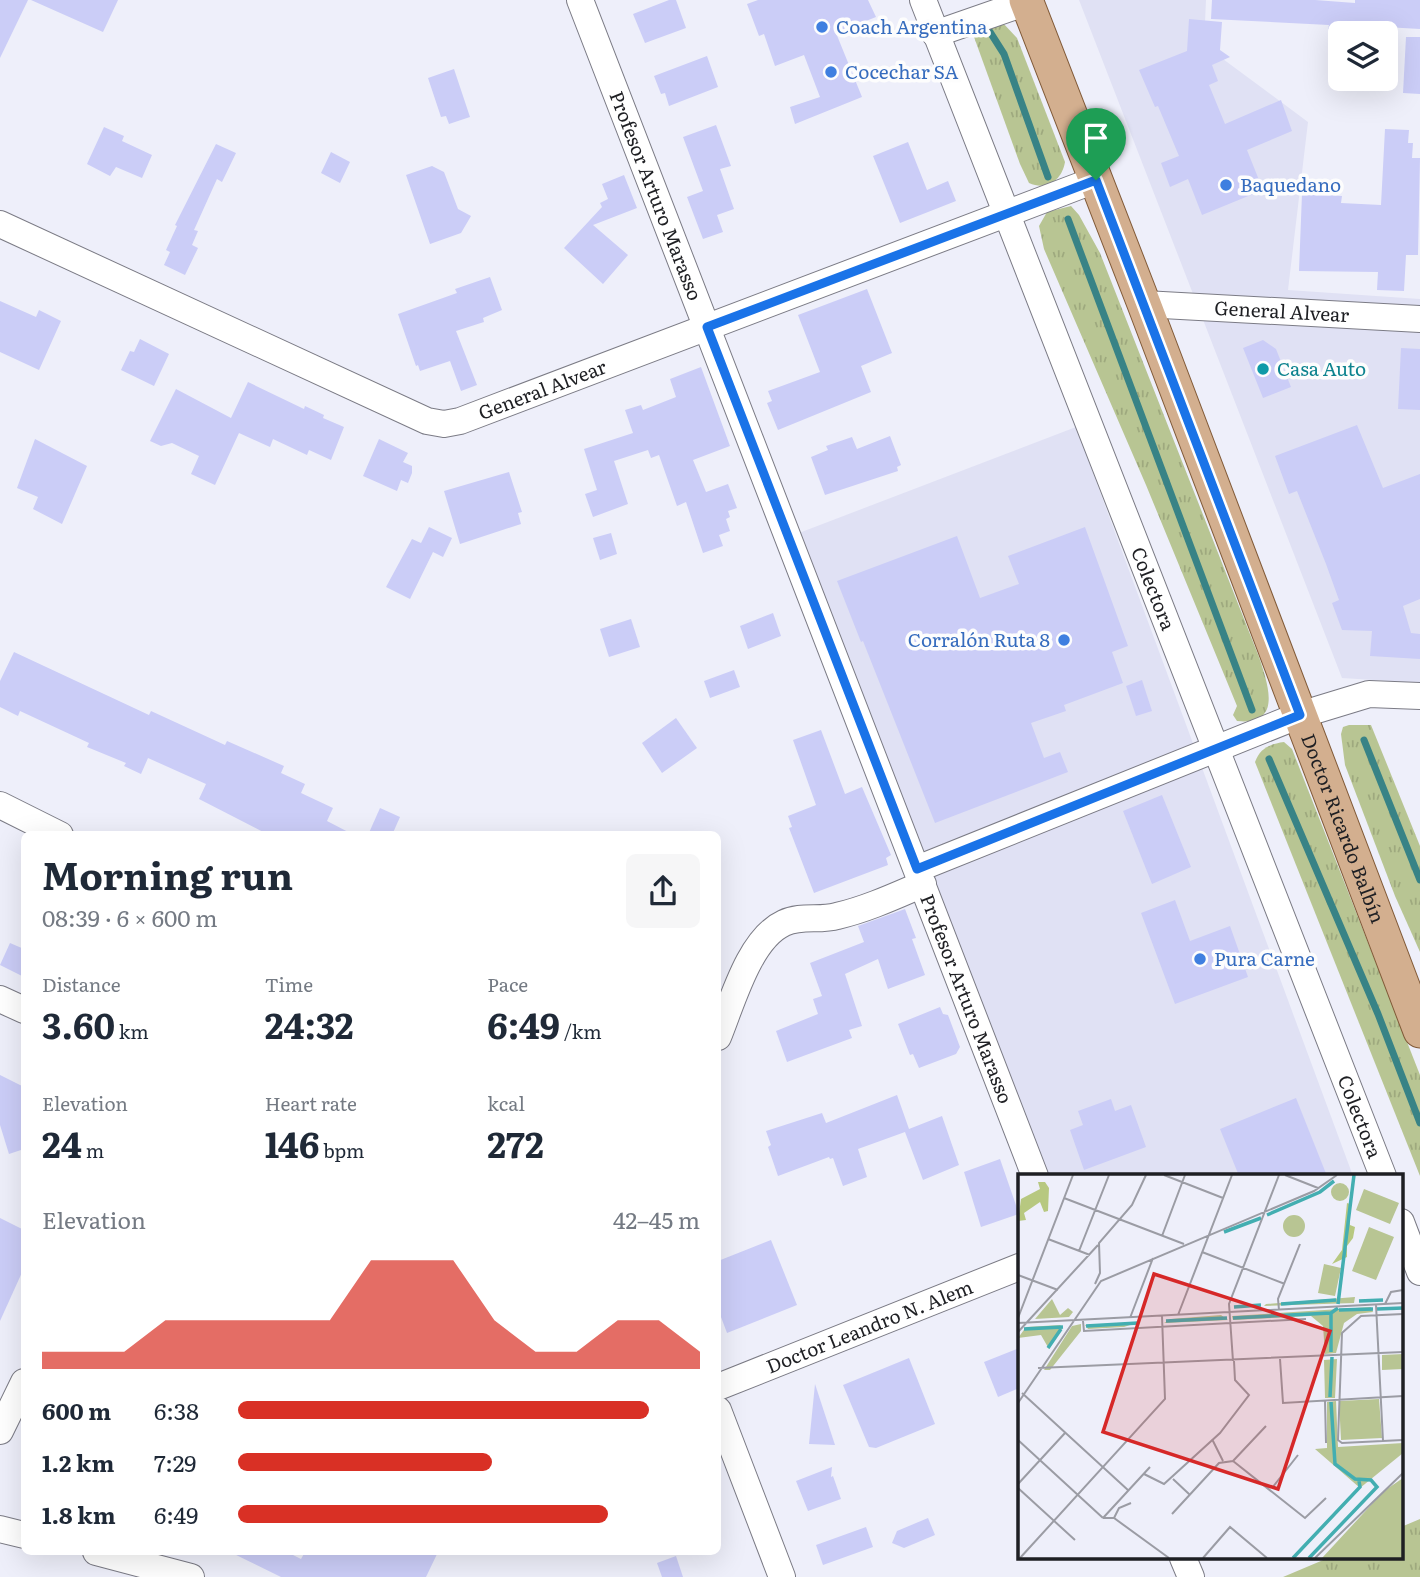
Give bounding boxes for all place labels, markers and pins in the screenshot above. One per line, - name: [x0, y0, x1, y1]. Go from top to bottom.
- place label: Coach Argentina: [836, 12, 988, 40]
- marker: Coach Argentina: [814, 19, 830, 35]
- place label: Cocechar SA: [845, 57, 958, 85]
- marker: Cocechar SA: [823, 64, 839, 80]
- pin: [1066, 108, 1126, 180]
- place label: Baquedano: [1240, 170, 1341, 198]
- marker: Baquedano: [1218, 177, 1234, 193]
- place label: Casa Auto: [1277, 354, 1366, 382]
- marker: Casa Auto: [1255, 361, 1271, 377]
- place label: Corralón Ruta 8: [908, 625, 1050, 653]
- marker: Corralón Ruta 8: [1056, 632, 1072, 648]
- place label: Pura Carne: [1214, 944, 1315, 972]
- marker: Pura Carne: [1192, 951, 1208, 967]

